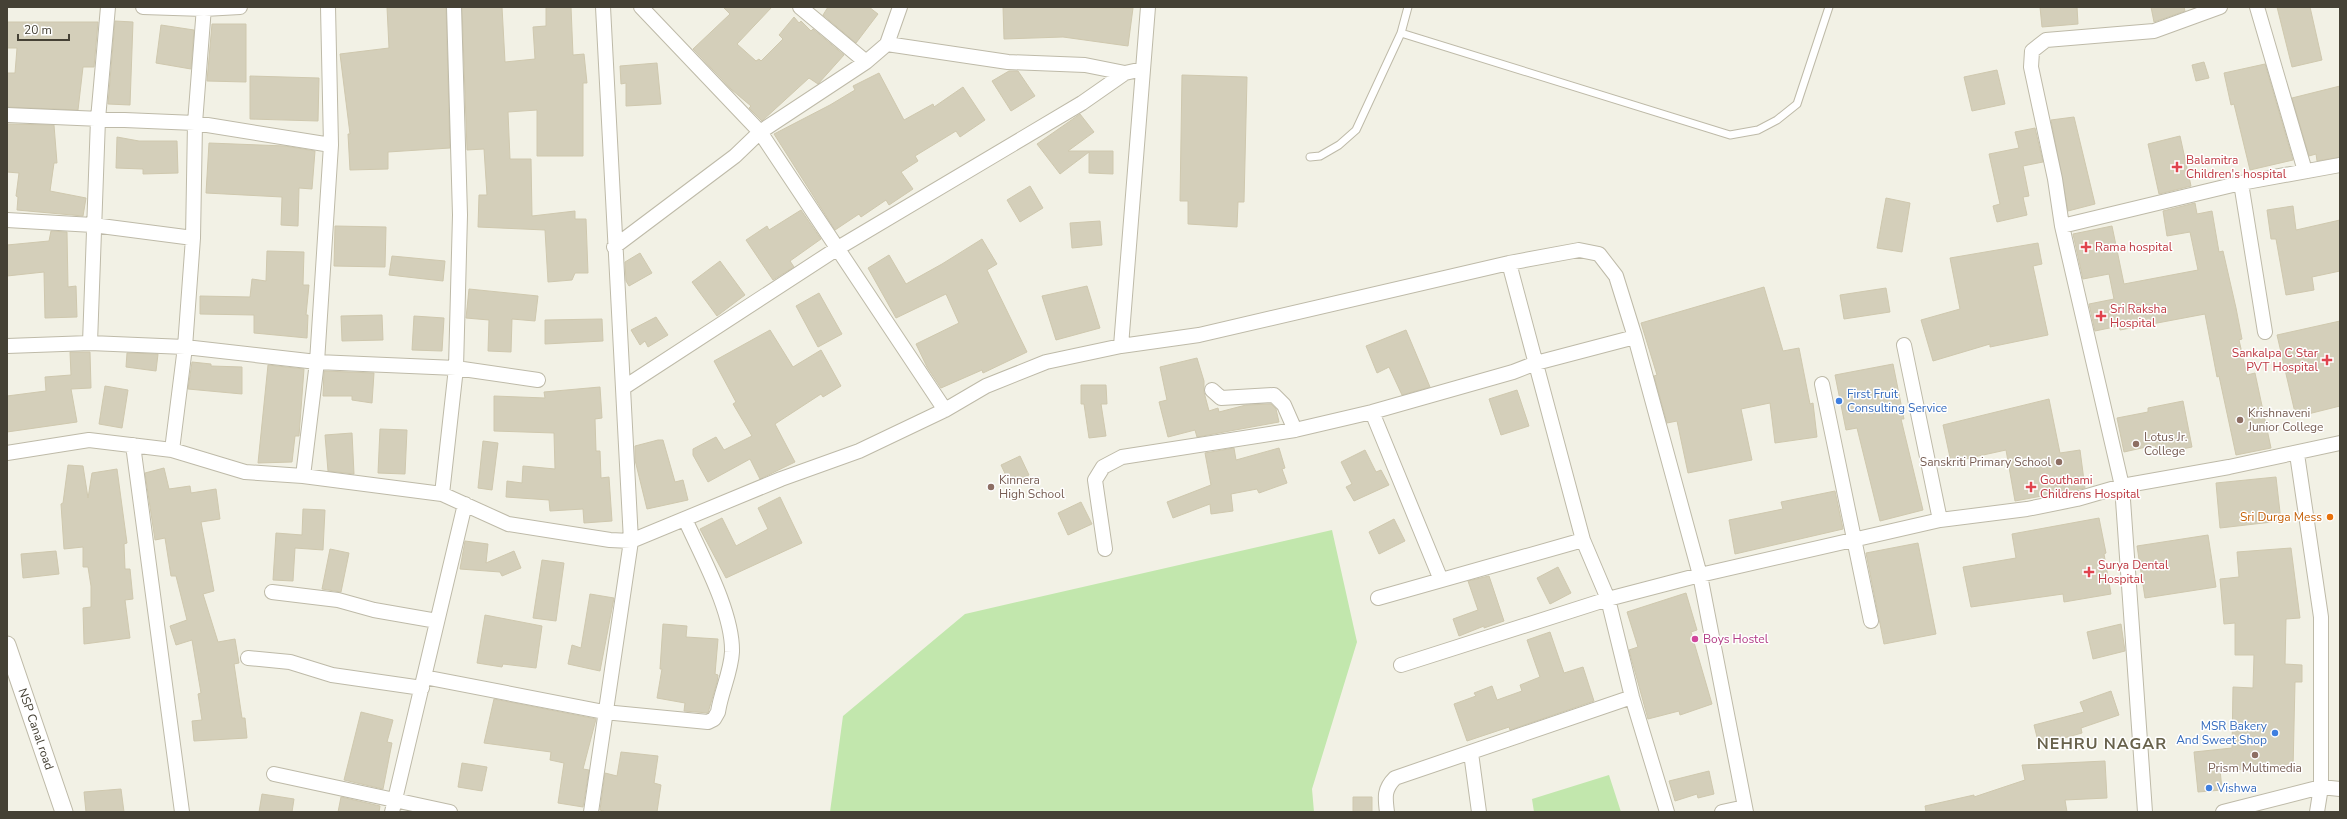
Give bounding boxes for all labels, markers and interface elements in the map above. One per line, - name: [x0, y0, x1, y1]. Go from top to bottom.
- scale bar: [18, 16, 69, 42]
- text: 20 m: [24, 22, 52, 38]
- place label: Balamitra Children's hospital: [2186, 152, 2287, 182]
- marker: Balamitra Children's hospital: [2171, 161, 2183, 173]
- place label: Rama hospital: [2095, 239, 2173, 255]
- marker: Rama hospital: [2080, 241, 2092, 253]
- place label: Sri Raksha Hospital: [2110, 301, 2167, 331]
- marker: Sri Raksha Hospital: [2095, 310, 2107, 322]
- place label: Sankalpa C Star PVT Hospital: [2232, 345, 2319, 375]
- marker: Sankalpa C Star PVT Hospital: [2321, 354, 2333, 366]
- place label: First Fruit Consulting Service: [1847, 386, 1947, 416]
- marker: First Fruit Consulting Service: [1834, 396, 1844, 406]
- place label: Krishnaveni Junior College: [2247, 405, 2323, 435]
- marker: Krishnaveni Junior College: [2235, 415, 2245, 425]
- place label: Lotus Jr. College: [2144, 429, 2188, 459]
- marker: Lotus Jr. College: [2131, 439, 2141, 449]
- place label: Sanskriti Primary School: [1920, 454, 2051, 470]
- marker: Sanskriti Primary School: [2054, 457, 2064, 467]
- place label: Kinnera High School: [999, 472, 1065, 502]
- place label: Gouthami Childrens Hospital: [2040, 472, 2140, 502]
- marker: Gouthami Childrens Hospital: [2025, 481, 2037, 493]
- marker: Kinnera High School: [986, 482, 996, 492]
- place label: Sri Durga Mess: [2240, 509, 2322, 525]
- marker: Sri Durga Mess: [2325, 512, 2335, 522]
- place label: Surya Dental Hospital: [2098, 557, 2169, 587]
- marker: Surya Dental Hospital: [2083, 566, 2095, 578]
- place label: Boys Hostel: [1703, 631, 1769, 647]
- marker: Boys Hostel: [1690, 634, 1700, 644]
- street label: NSP Canal road: [15, 686, 57, 772]
- place label: MSR Bakery And Sweet Shop: [2176, 718, 2268, 748]
- marker: MSR Bakery And Sweet Shop: [2270, 728, 2280, 738]
- district label: NEHRU NAGAR: [2037, 733, 2167, 755]
- marker: Prism Multimedia: [2250, 750, 2260, 760]
- place label: Prism Multimedia: [2208, 760, 2302, 776]
- place label: Vishwa: [2216, 780, 2257, 796]
- marker: Vishwa: [2204, 783, 2214, 793]

